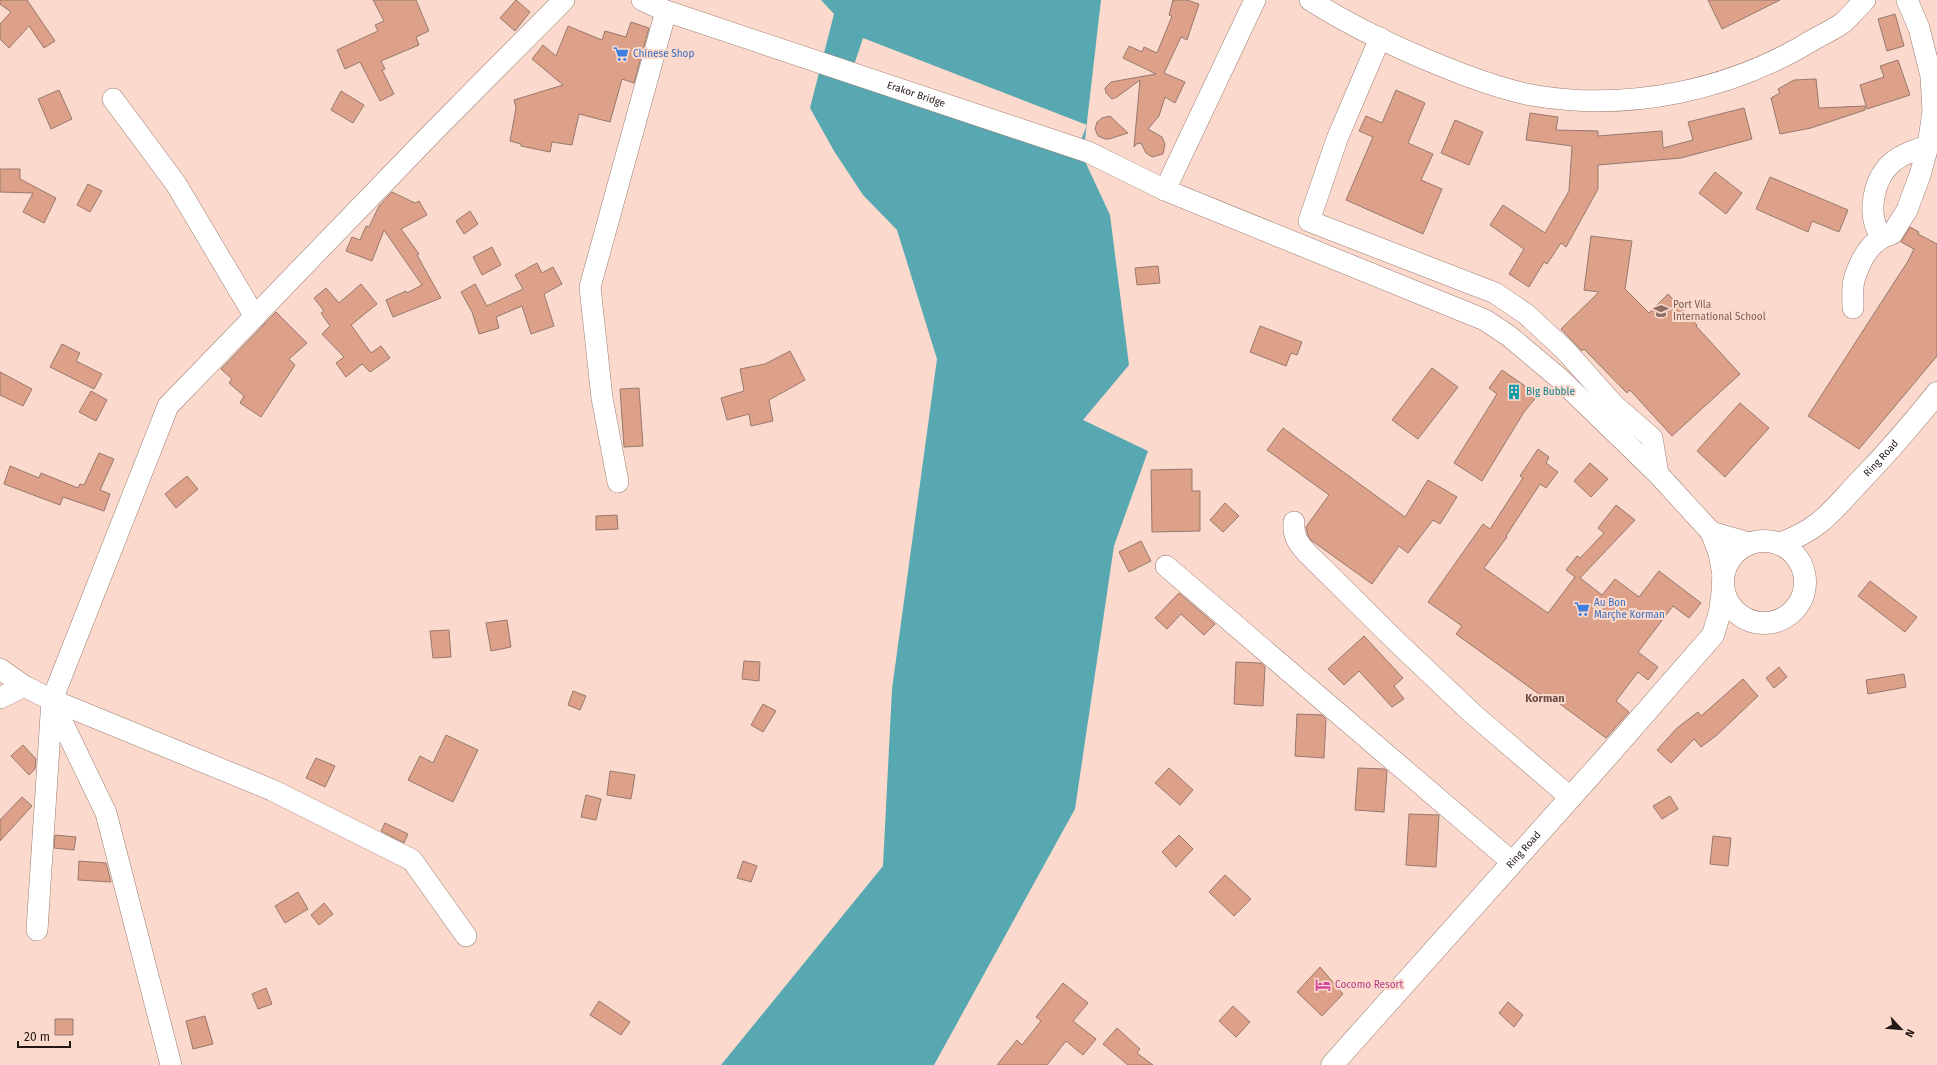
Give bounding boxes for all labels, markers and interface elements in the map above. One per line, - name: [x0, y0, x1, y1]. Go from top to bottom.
- supermarket icon: Chinese Shop: [612, 45, 630, 63]
- place label: Chinese Shop: [633, 48, 694, 60]
- street label: Erakor Bridge: [885, 79, 947, 110]
- place label: Port Vila International School: [1673, 299, 1766, 323]
- school or university icon: Port Vila International School: [1652, 302, 1670, 320]
- building icon: Big Bubble: [1505, 383, 1523, 401]
- place label: Big Bubble: [1526, 386, 1575, 398]
- street label: Ring Road: [1861, 438, 1901, 479]
- place label: Au Bon Marçhe Korman: [1594, 597, 1665, 621]
- supermarket icon: Au Bon Marçhe Korman: [1573, 600, 1591, 618]
- district label: Korman: [1525, 692, 1565, 705]
- street label: Ring Road: [1504, 829, 1543, 871]
- hotel icon: Cocomo Resort: [1314, 976, 1332, 994]
- place label: Cocomo Resort: [1335, 979, 1403, 991]
- north arrow: [1881, 1009, 1921, 1049]
- scale bar: [18, 1023, 70, 1049]
- text: N: [1902, 1027, 1917, 1039]
- text: 20 m: [24, 1030, 50, 1044]

